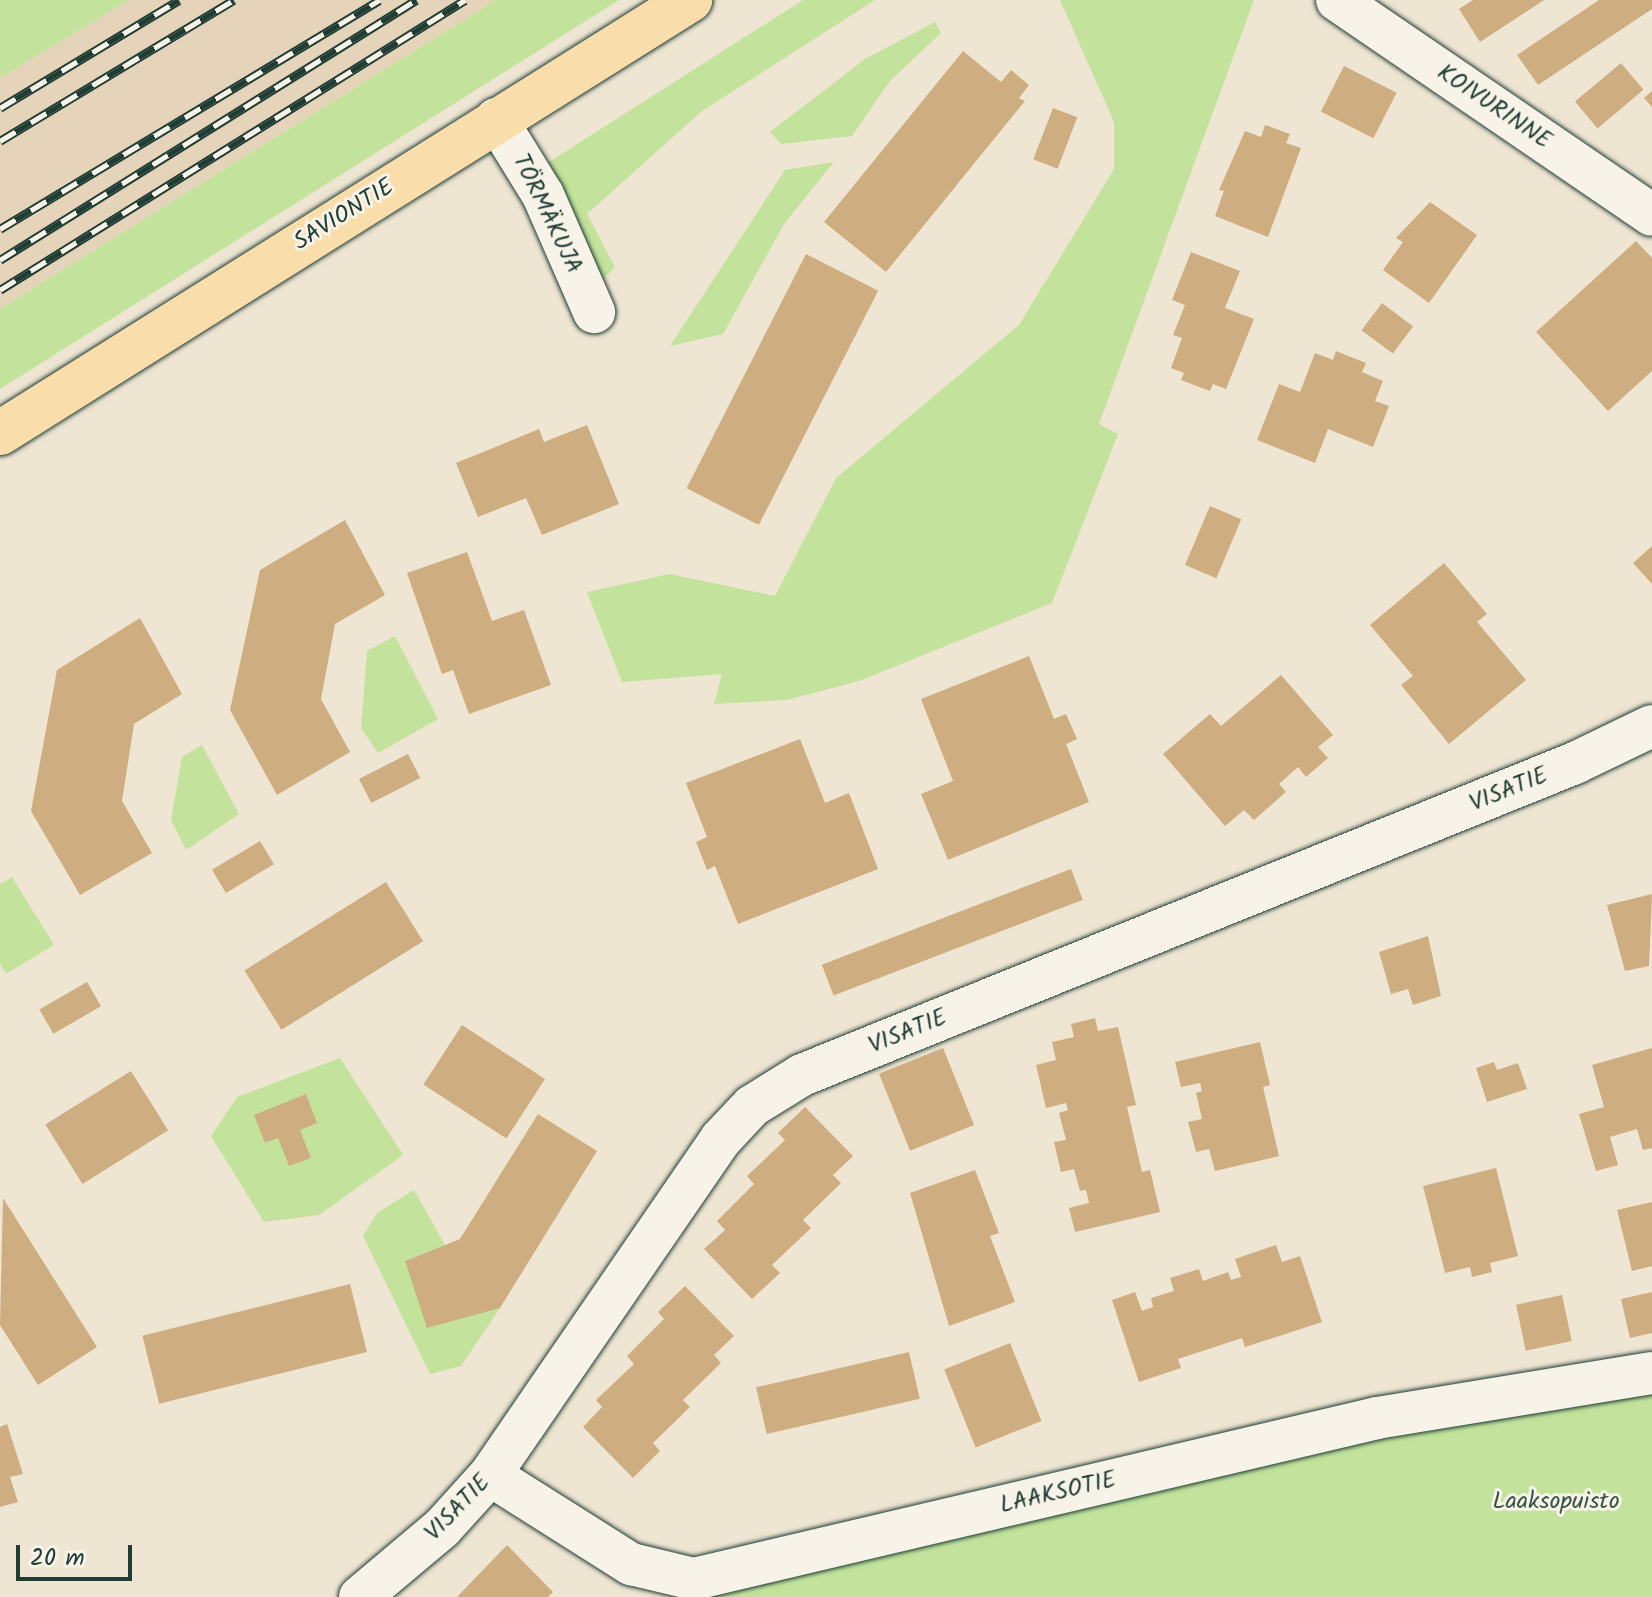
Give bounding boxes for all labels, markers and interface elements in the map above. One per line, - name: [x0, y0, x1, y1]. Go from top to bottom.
- street label: KOIVURINNE: [1431, 58, 1557, 156]
- street label: TÖRMÄKUJA: [506, 150, 588, 278]
- street label: SAVIONTIE: [289, 173, 399, 257]
- street label: VISATIE: [1466, 761, 1552, 819]
- street label: VISATIE: [865, 1003, 951, 1061]
- street label: LAAKSOTIE: [997, 1466, 1119, 1520]
- street label: VISATIE: [419, 1469, 497, 1547]
- park label: Laaksopuisto: [1492, 1488, 1620, 1516]
- scale bar: [20, 1529, 136, 1579]
- text: 20 m: [30, 1539, 85, 1578]

